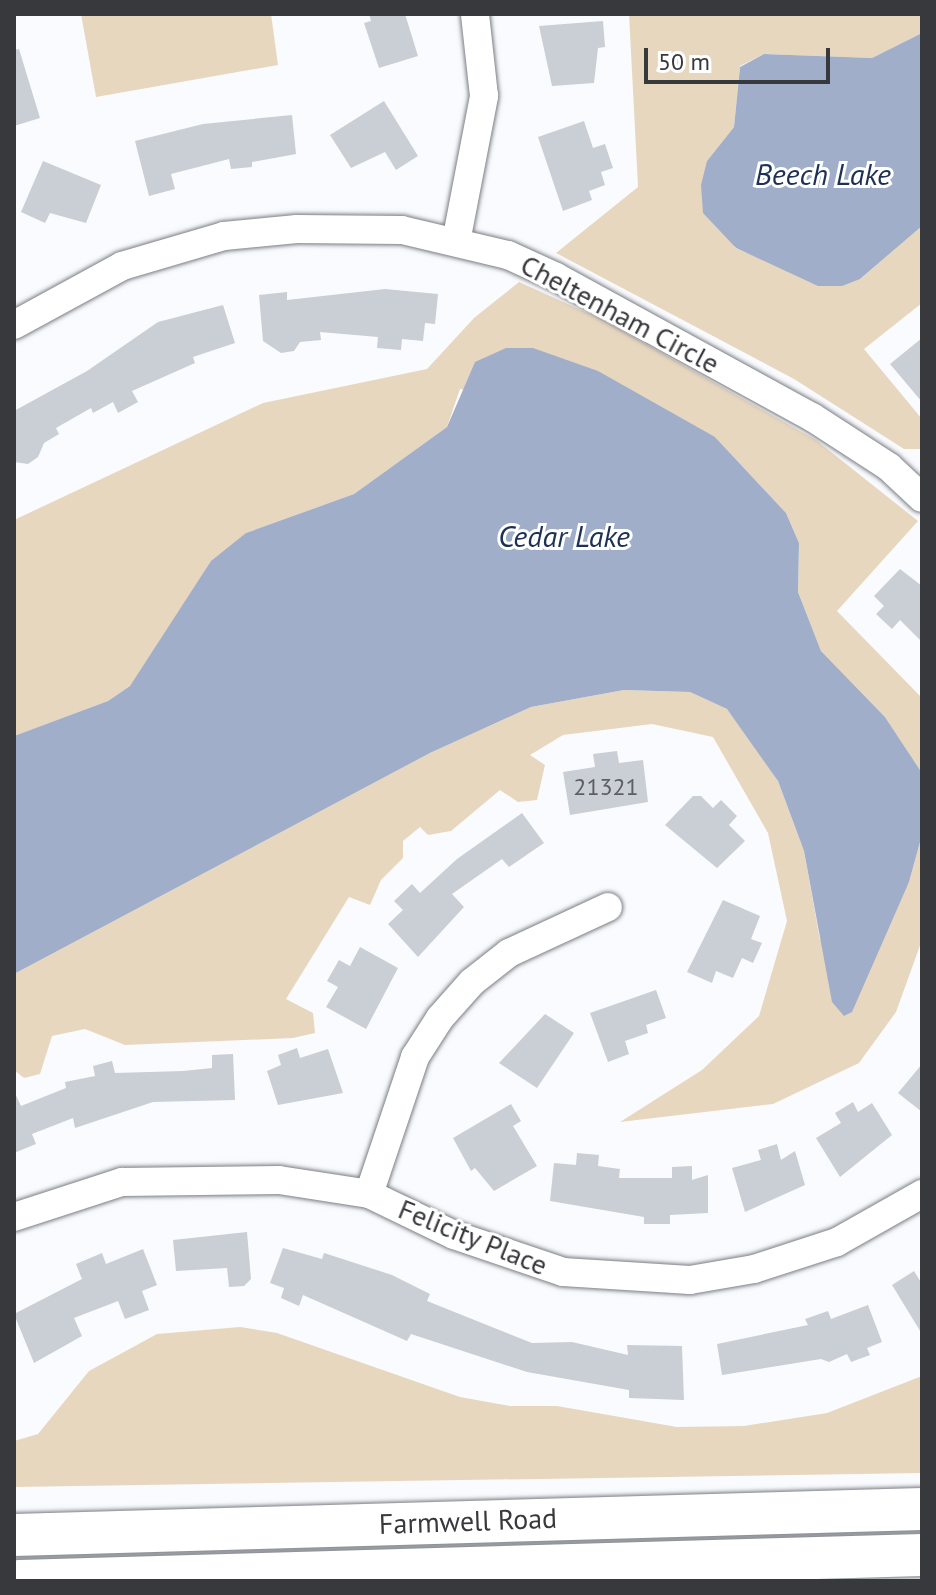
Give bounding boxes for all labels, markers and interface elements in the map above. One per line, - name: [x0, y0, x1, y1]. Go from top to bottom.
- scale bar: [648, 32, 834, 82]
- text: 50 m: [658, 46, 710, 77]
- water label: Beech Lake: [755, 156, 891, 192]
- street label: Cheltenham Circle: [515, 248, 725, 380]
- water label: Cedar Lake: [498, 518, 630, 554]
- house number: 21321: [573, 773, 639, 801]
- street label: Felicity Place: [393, 1192, 553, 1282]
- street label: Farmwell Road: [378, 1501, 558, 1541]

